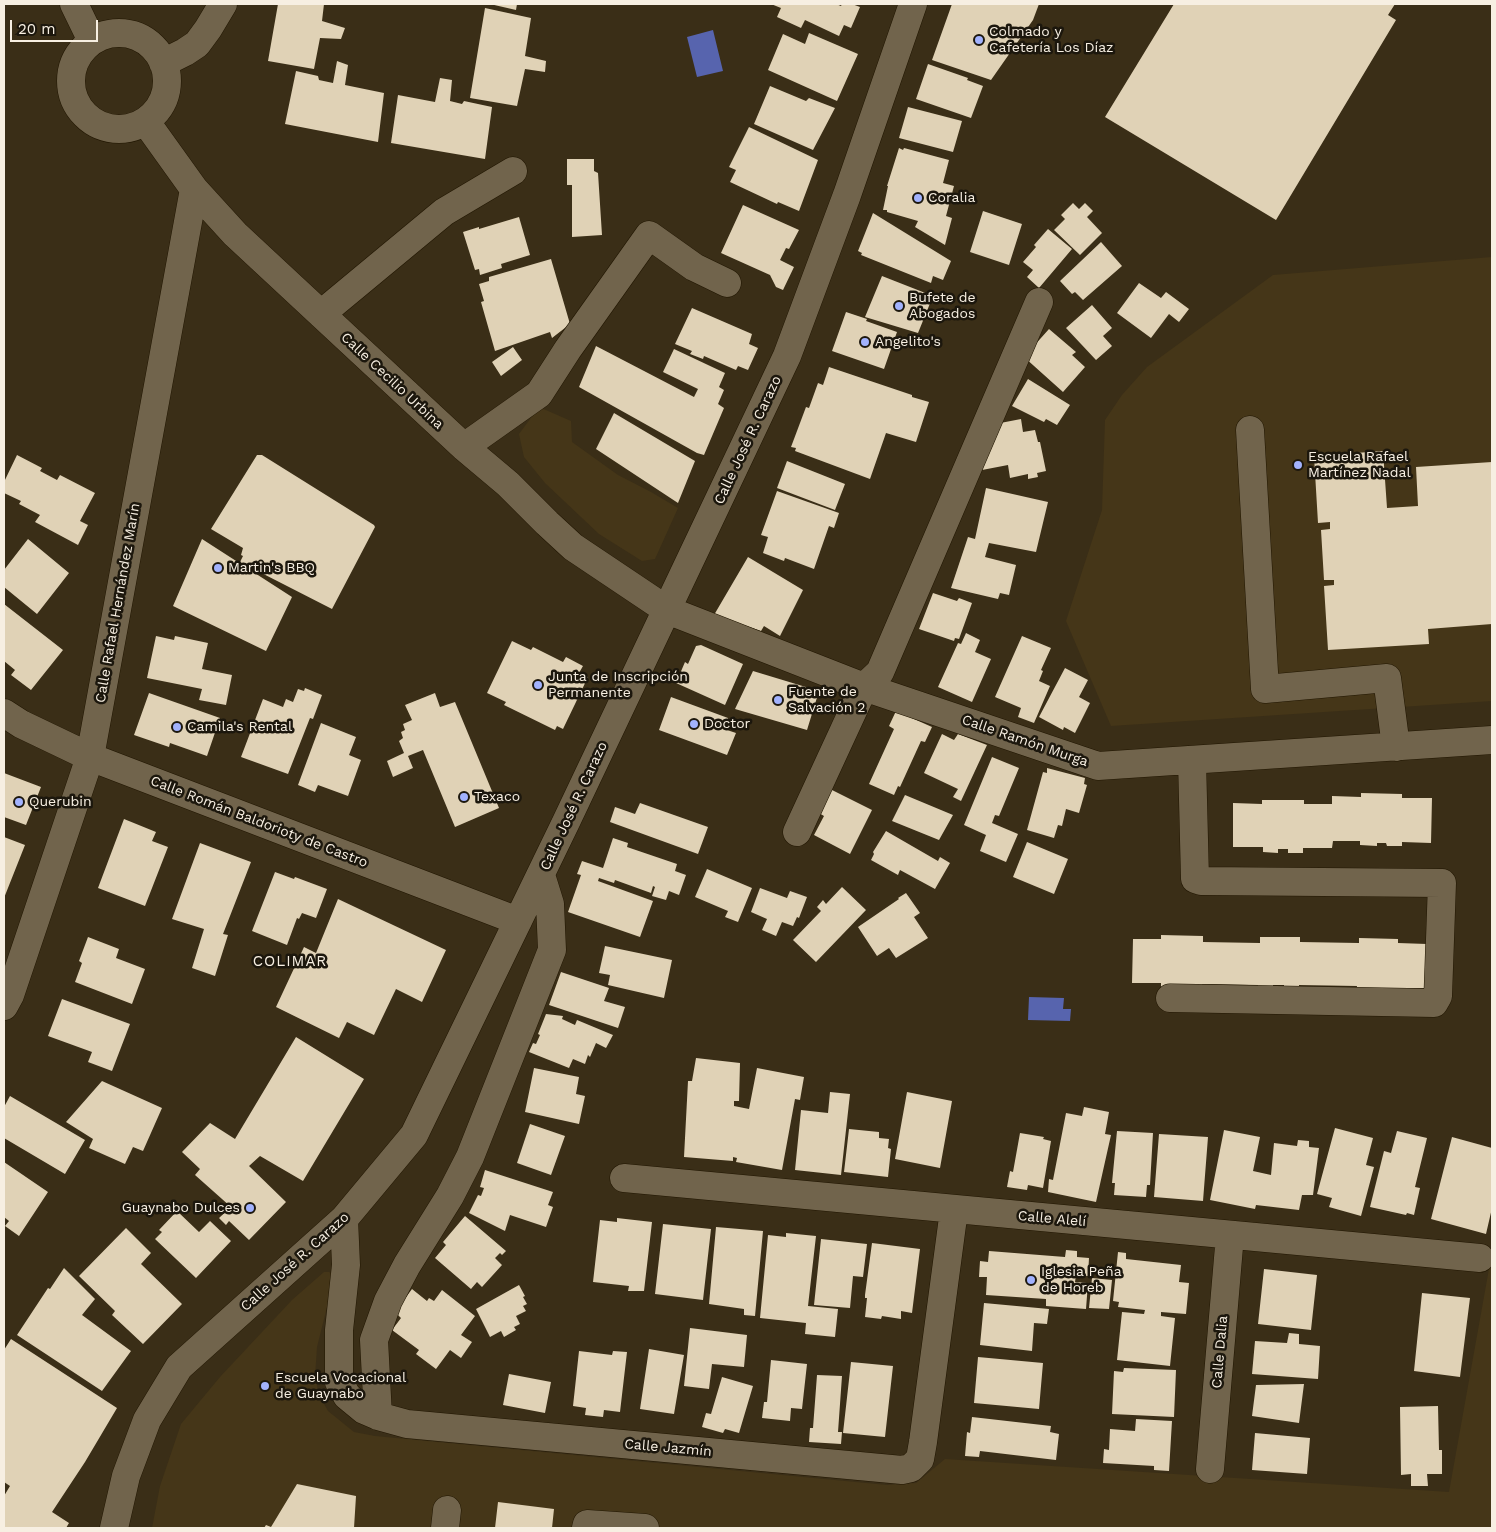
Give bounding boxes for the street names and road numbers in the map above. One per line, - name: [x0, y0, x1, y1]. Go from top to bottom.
- street label: Calle Cecilio Urbina: [337, 329, 447, 433]
- street label: Calle José R. Carazo: [711, 373, 785, 507]
- street label: Calle Rafael Hernández Marín: [92, 502, 144, 704]
- street label: Calle Ramón Murga: [960, 711, 1090, 771]
- street label: Calle José R. Carazo: [537, 739, 611, 873]
- street label: Calle Román Baldorioty de Castro: [148, 773, 370, 871]
- street label: Calle Alelí: [1017, 1208, 1087, 1230]
- street label: Calle José R. Carazo: [237, 1209, 353, 1315]
- street label: Calle Dalia: [1208, 1315, 1232, 1389]
- street label: Calle Jazmín: [624, 1436, 712, 1460]

